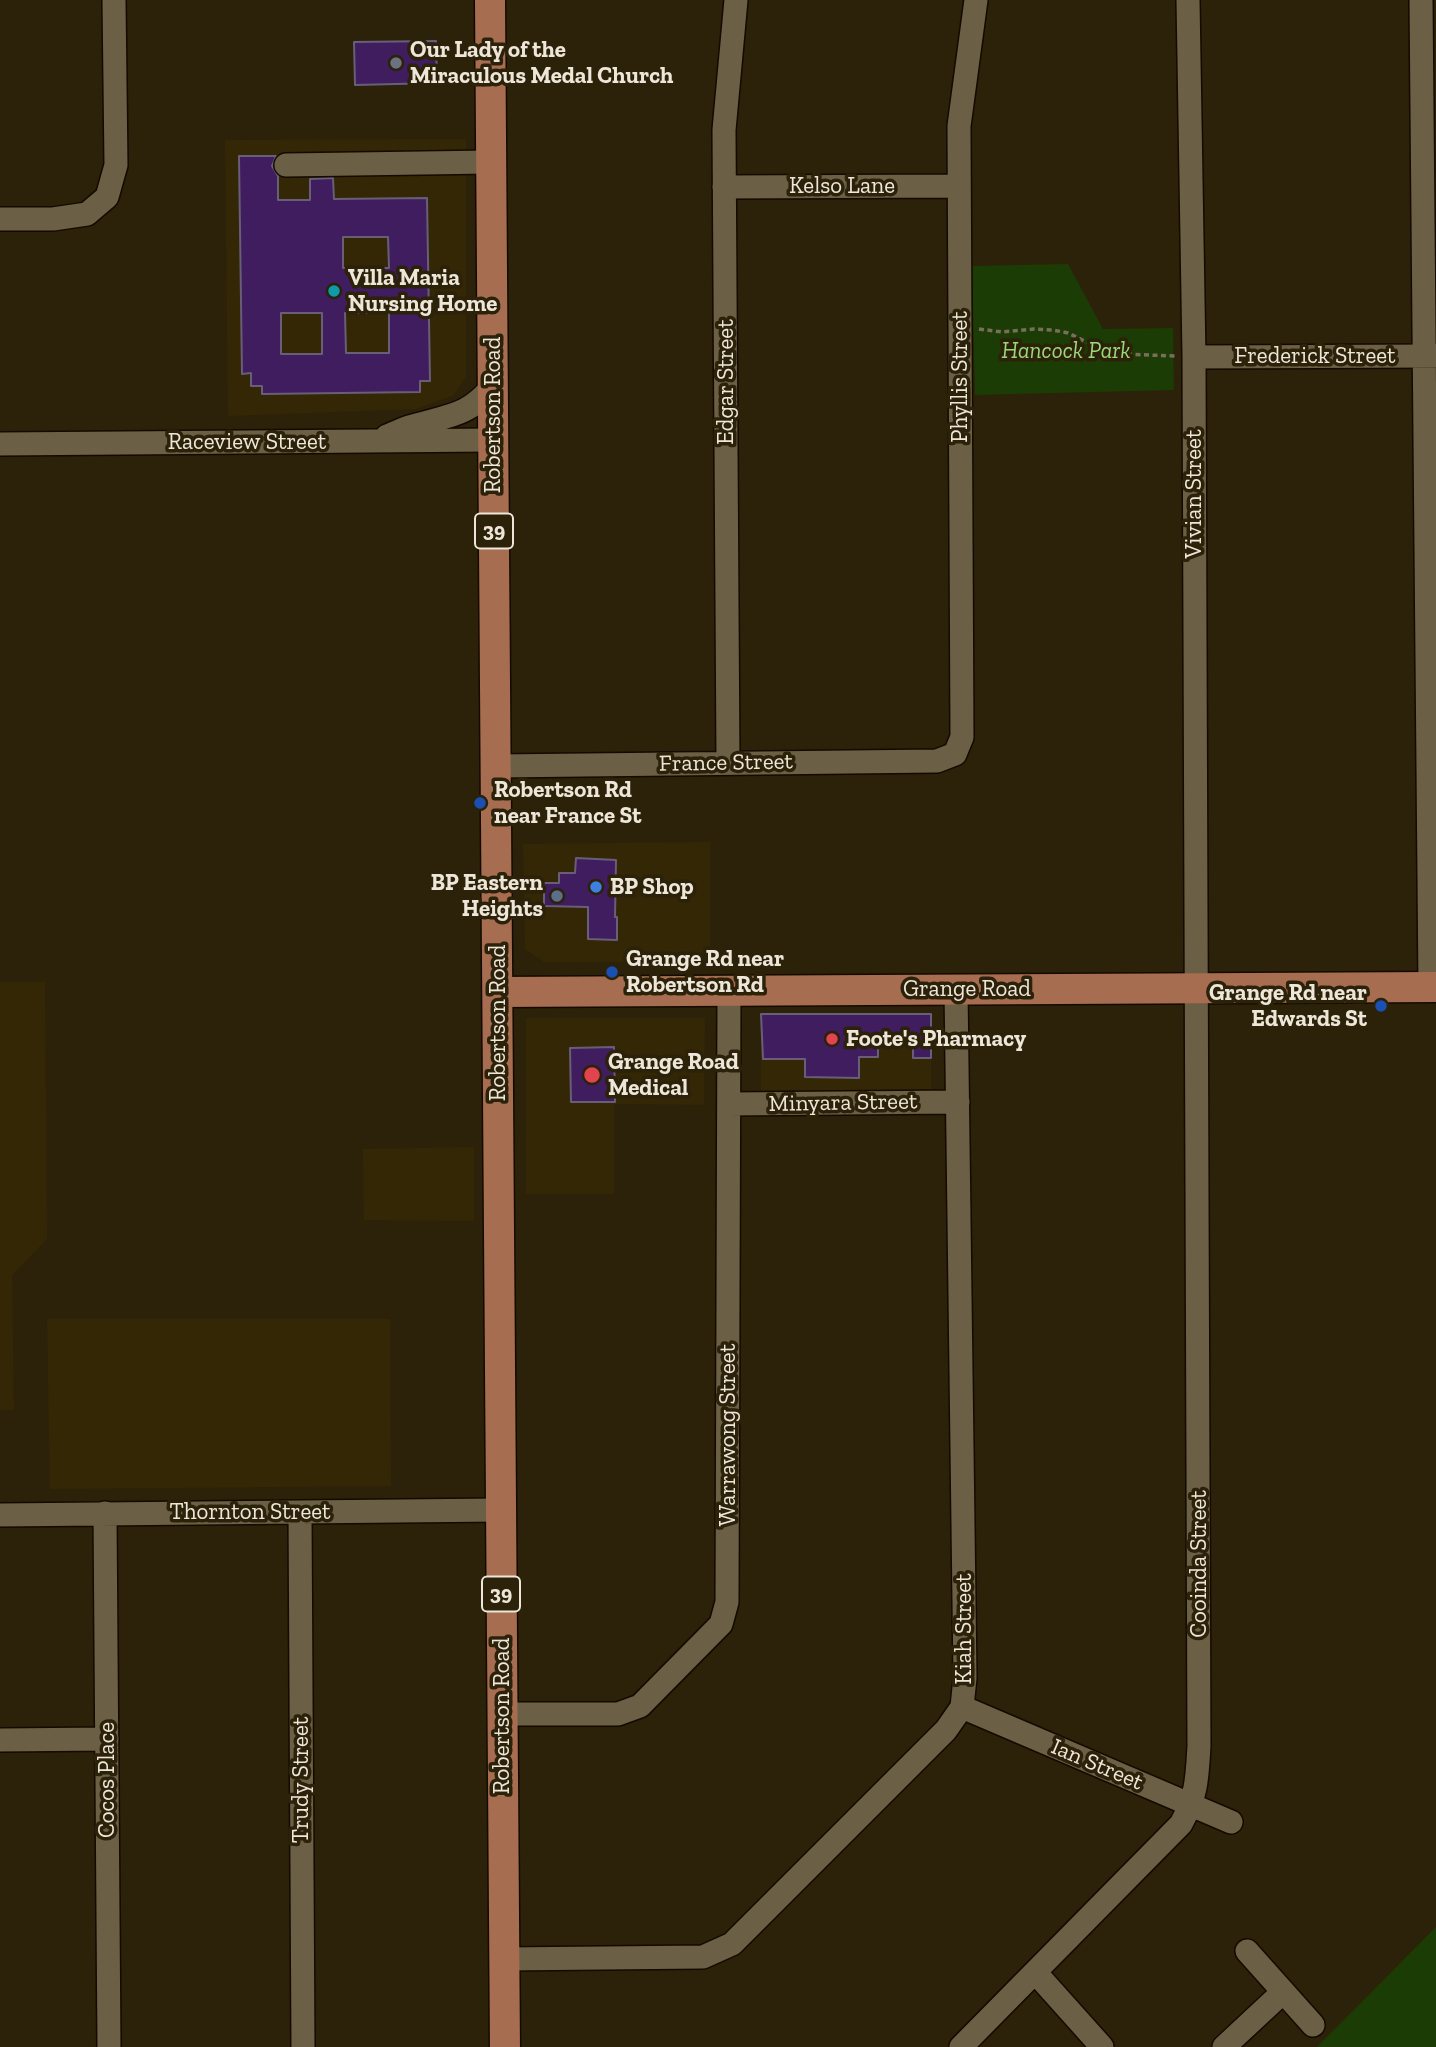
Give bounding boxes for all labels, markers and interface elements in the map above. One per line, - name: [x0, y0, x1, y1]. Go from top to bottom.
- place label: Our Lady of the Miraculous Medal Church: [410, 36, 673, 90]
- marker: Our Lady of the Miraculous Medal Church: [388, 55, 404, 71]
- street label: Kelso Lane: [789, 172, 895, 200]
- place label: Villa Maria Nursing Home: [348, 264, 497, 318]
- marker: Villa Maria Nursing Home: [326, 283, 342, 299]
- street label: Phyllis Street: [946, 311, 974, 443]
- street label: Edgar Street: [712, 319, 740, 445]
- street label: Robertson Road: [479, 337, 507, 493]
- park label: Hancock Park: [1002, 337, 1130, 365]
- street label: Frederick Street: [1234, 342, 1396, 370]
- street label: Raceview Street: [168, 428, 326, 456]
- street label: Vivian Street: [1180, 430, 1208, 558]
- road number: 39: [475, 514, 513, 548]
- street label: France Street: [659, 748, 793, 778]
- place label: Robertson Rd near France St: [494, 776, 641, 830]
- marker: Robertson Rd near France St: [472, 795, 488, 811]
- place label: BP Eastern Heights: [431, 869, 543, 923]
- place label: BP Shop: [610, 873, 694, 901]
- marker: BP Shop: [588, 879, 604, 895]
- marker: BP Eastern Heights: [549, 888, 565, 904]
- street label: Robertson Road: [484, 945, 512, 1101]
- place label: Grange Rd near Robertson Rd: [626, 945, 784, 999]
- marker: Grange Rd near Robertson Rd: [604, 964, 620, 980]
- street label: Grange Road: [903, 975, 1031, 1003]
- place label: Grange Rd near Edwards St: [1209, 979, 1367, 1033]
- marker: Grange Rd near Edwards St: [1373, 998, 1389, 1014]
- place label: Foote's Pharmacy: [846, 1025, 1026, 1053]
- marker: Foote's Pharmacy: [824, 1031, 840, 1047]
- place label: Grange Road Medical: [608, 1048, 739, 1102]
- marker: Grange Road Medical: [582, 1065, 602, 1085]
- street label: Minyara Street: [768, 1088, 918, 1118]
- street label: Warrawong Street: [714, 1344, 742, 1526]
- street label: Cooinda Street: [1185, 1490, 1213, 1638]
- street label: Thornton Street: [169, 1498, 331, 1526]
- street label: Kiah Street: [950, 1573, 978, 1685]
- road number: 39: [482, 1576, 520, 1612]
- street label: Robertson Road: [488, 1638, 516, 1794]
- street label: Trudy Street: [287, 1717, 315, 1843]
- street label: Cocos Place: [93, 1722, 121, 1838]
- street label: Ian Street: [1047, 1733, 1147, 1797]

